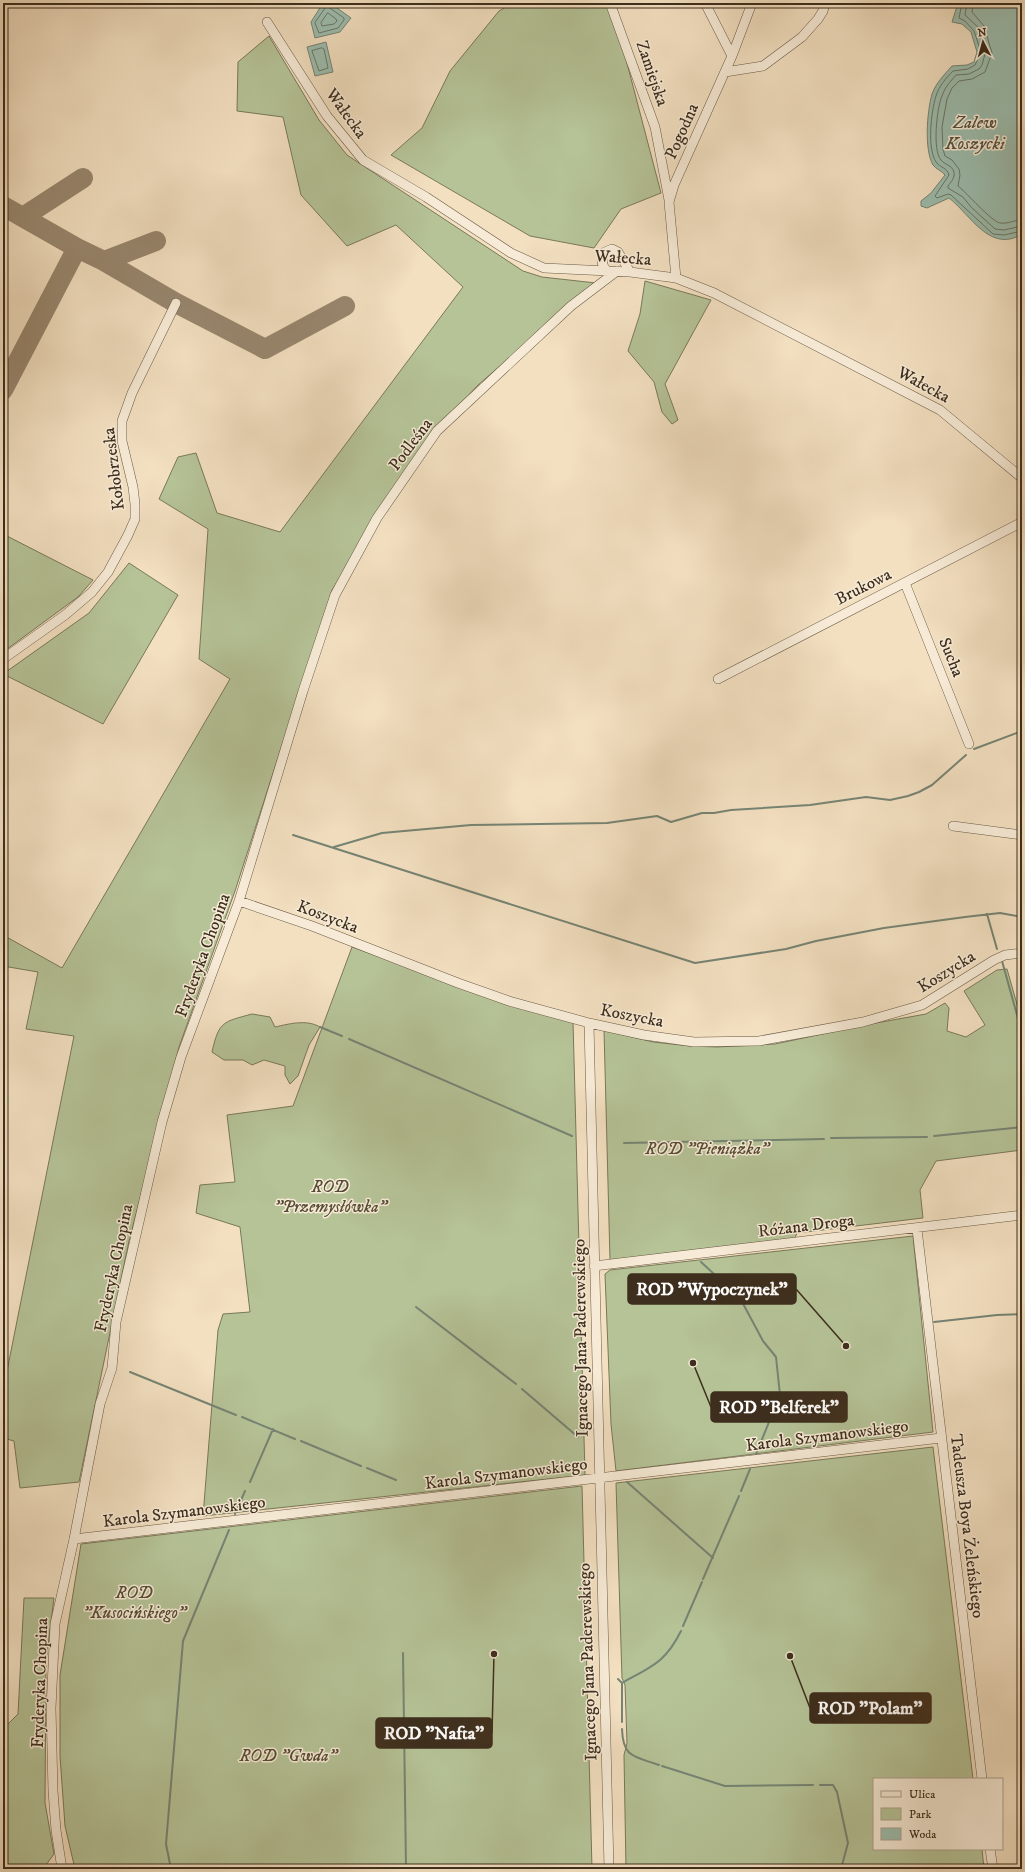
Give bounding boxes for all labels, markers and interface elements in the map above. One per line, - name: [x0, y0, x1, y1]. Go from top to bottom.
- north arrow: [963, 22, 1003, 62]
- text: N: [977, 26, 987, 40]
- street label: Zamiejska: [631, 38, 674, 110]
- street label: Wałecka: [320, 83, 372, 144]
- street label: Pogodna: [660, 99, 704, 163]
- water label: Zalew Koszycki: [944, 112, 1006, 155]
- street label: Wałecka: [593, 245, 653, 271]
- street label: Wałecka: [892, 361, 954, 409]
- street label: Podleśna: [384, 413, 438, 475]
- street label: Kołobrzeska: [98, 425, 130, 512]
- street label: Brukowa: [832, 563, 896, 610]
- street label: Sucha: [933, 634, 969, 681]
- street label: Fryderyka Chopina: [170, 890, 236, 1020]
- street label: Koszycka: [294, 895, 362, 939]
- street label: Koszycka: [914, 945, 980, 998]
- street label: Koszycka: [598, 999, 666, 1033]
- park label: ROD "Pieniążka": [644, 1138, 771, 1160]
- park label: ROD "Przemysłówka": [274, 1176, 389, 1218]
- street label: Fryderyka Chopina: [90, 1201, 138, 1334]
- street label: Różana Droga: [757, 1209, 856, 1243]
- street label: Ignacego Jana Paderewskiego: [568, 1239, 594, 1437]
- callout: ROD "Wypoczynek": [628, 1274, 796, 1304]
- text: ROD "Wypoczynek": [636, 1279, 788, 1301]
- callout: ROD "Belferek": [711, 1392, 847, 1422]
- text: ROD "Belferek": [719, 1397, 839, 1419]
- street label: Karola Szymanowskiego: [744, 1415, 910, 1457]
- street label: Tadeusza Boya Żeleńskiego: [945, 1433, 989, 1619]
- street label: Karola Szymanowskiego: [423, 1453, 589, 1495]
- street label: Karola Szymanowskiego: [101, 1491, 267, 1533]
- street label: Ignacego Jana Paderewskiego: [574, 1563, 602, 1761]
- park label: ROD "Kusocińskiego": [82, 1582, 188, 1624]
- street label: Fryderyka Chopina: [27, 1617, 53, 1749]
- callout: ROD "Polam": [810, 1693, 931, 1723]
- text: ROD "Polam": [818, 1698, 922, 1720]
- callout: ROD "Nafta": [376, 1718, 492, 1748]
- text: ROD "Nafta": [384, 1723, 484, 1745]
- park label: ROD "Gwda": [238, 1745, 339, 1767]
- legend: [873, 1778, 1003, 1850]
- text: Ulica: [909, 1787, 936, 1802]
- text: Park: [909, 1807, 931, 1822]
- text: Woda: [908, 1827, 937, 1842]

